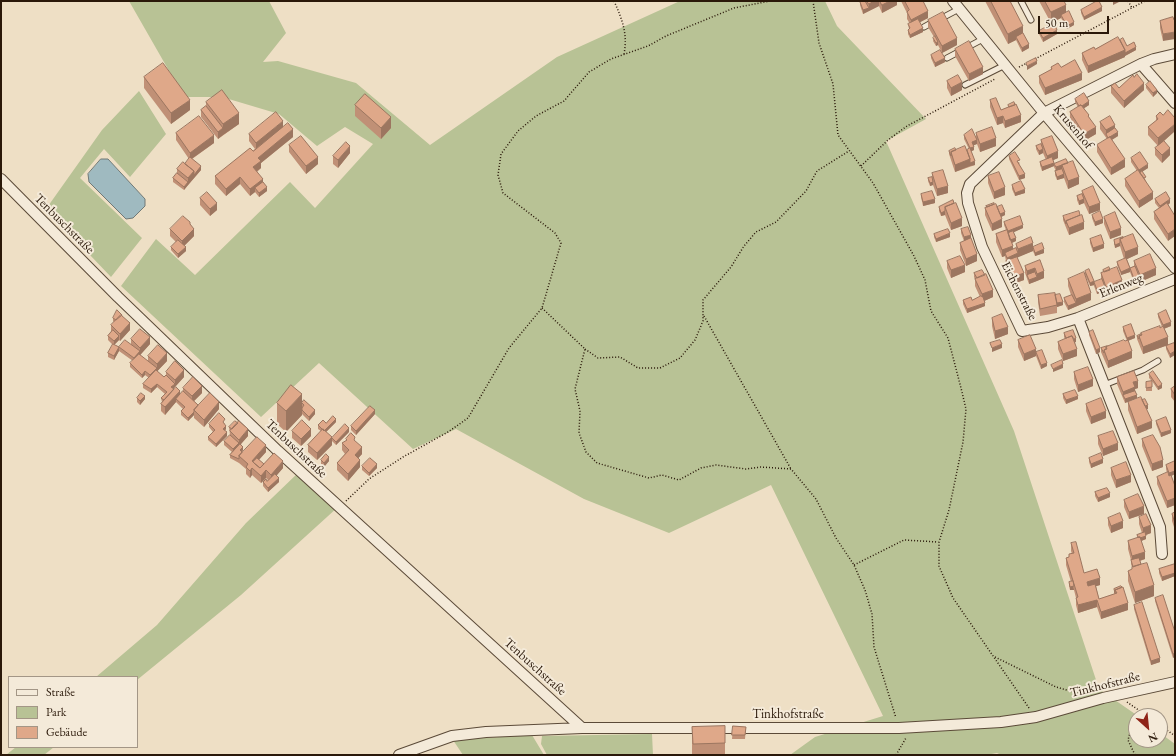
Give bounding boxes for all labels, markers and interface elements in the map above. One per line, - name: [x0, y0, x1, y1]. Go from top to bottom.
- scale bar: [1040, 8, 1111, 34]
- text: 50 m: [1045, 15, 1068, 31]
- street label: Krusenhof: [1050, 102, 1096, 152]
- street label: Tenbuschstraße: [31, 191, 97, 257]
- street label: Eichenstraße: [998, 259, 1040, 323]
- street label: Erlenweg: [1097, 270, 1145, 302]
- street label: Tenbuschstraße: [262, 417, 330, 481]
- street label: Tenbuschstraße: [501, 635, 569, 699]
- street label: Tinkhofstraße: [1068, 669, 1142, 701]
- legend: [8, 676, 138, 748]
- text: Straße: [46, 684, 75, 700]
- text: Park: [46, 704, 66, 720]
- street label: Tinkhofstraße: [752, 706, 824, 722]
- north arrow: [1128, 708, 1168, 748]
- text: Gebäude: [46, 724, 87, 740]
- text: N: [1146, 730, 1160, 746]

